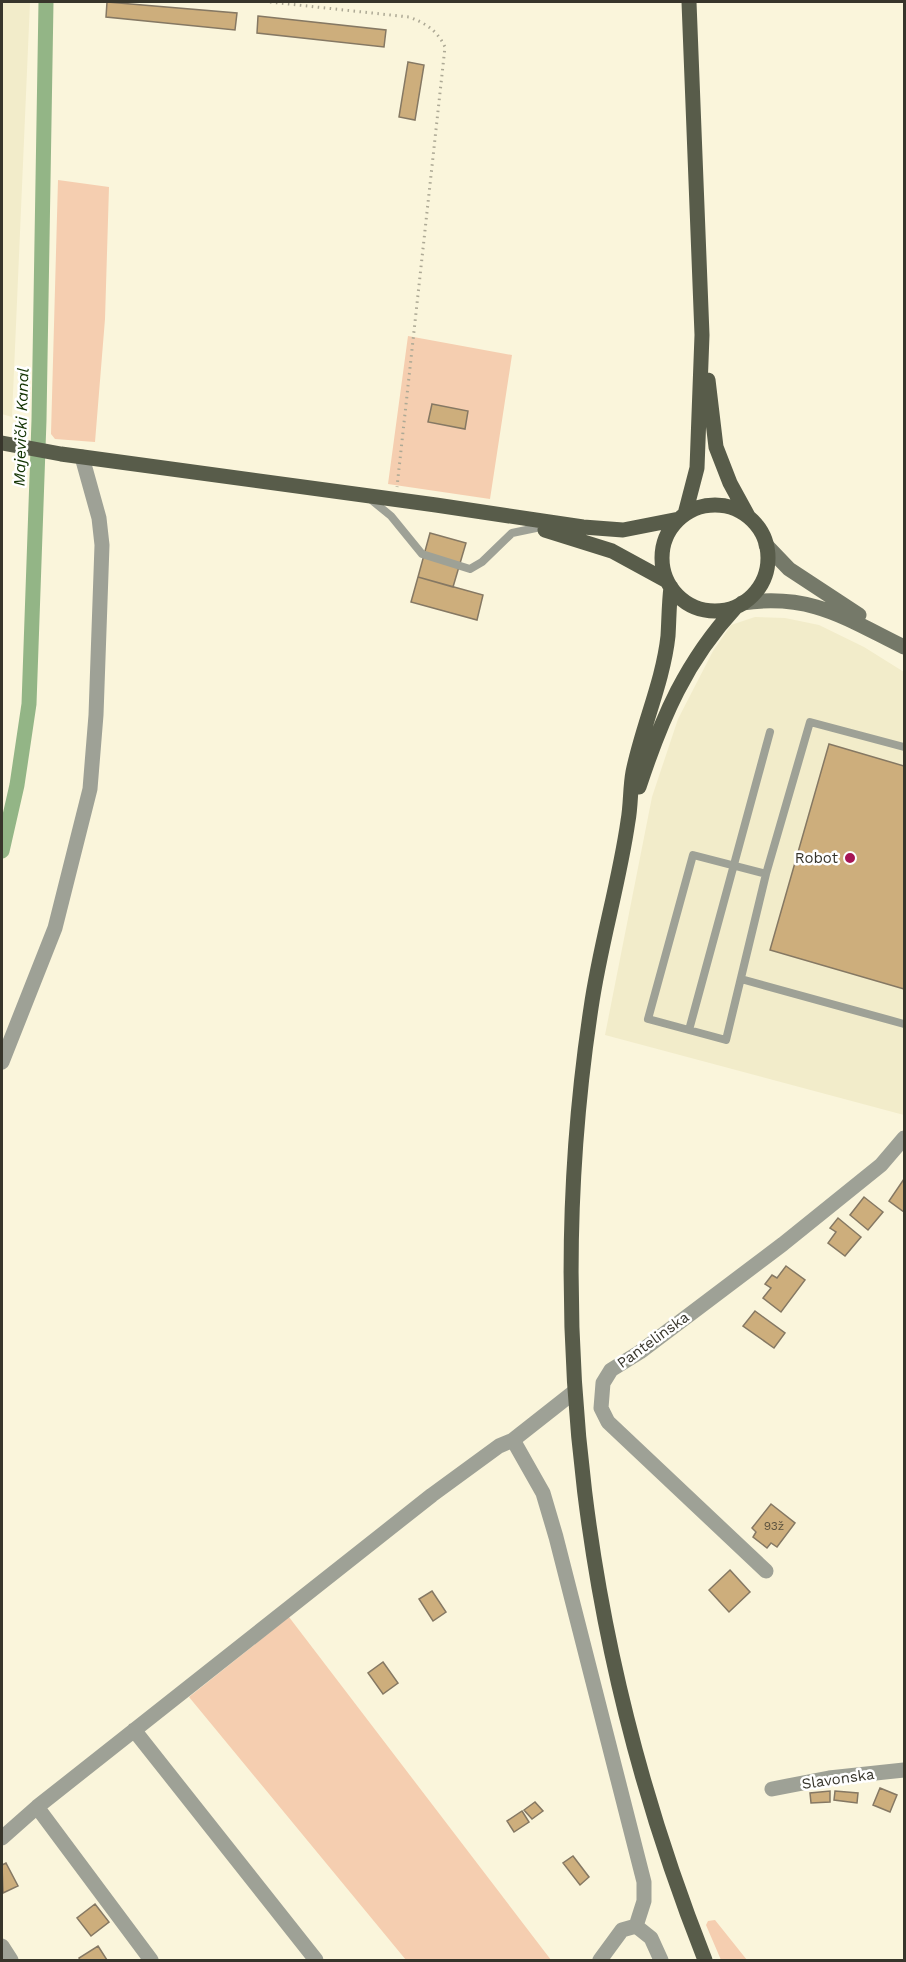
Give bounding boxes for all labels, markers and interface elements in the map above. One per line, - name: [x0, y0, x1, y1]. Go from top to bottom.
- water label: Majevički Kanal: [9, 367, 33, 487]
- place label: Robot: [795, 849, 839, 867]
- marker: Robot: [843, 851, 857, 865]
- street label: Pantelinska: [614, 1308, 693, 1372]
- house number: 93ž: [764, 1519, 784, 1533]
- street label: Slavonska: [800, 1765, 876, 1793]

